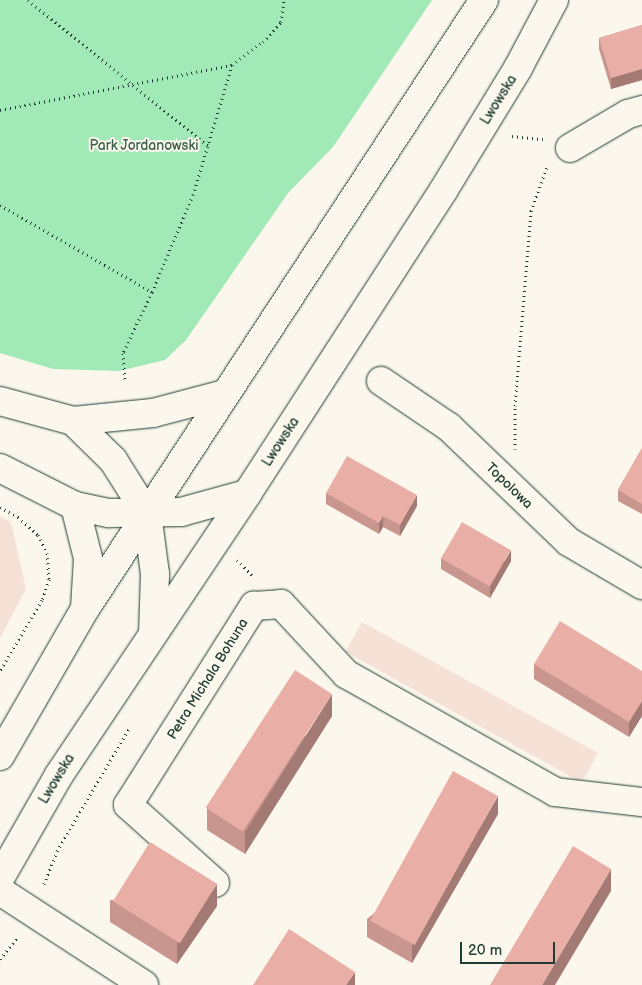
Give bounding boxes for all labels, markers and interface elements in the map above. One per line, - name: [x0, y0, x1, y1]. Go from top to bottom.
- street label: Lwowska: [477, 72, 521, 128]
- park label: Park Jordanowski: [89, 138, 199, 154]
- street label: Lwowska: [259, 414, 303, 470]
- street label: Topolowa: [482, 459, 536, 513]
- street label: Petra Michala Bohuna: [164, 615, 252, 743]
- street label: Lwowska: [36, 751, 78, 807]
- scale bar: [462, 932, 557, 964]
- text: 20 m: [468, 941, 502, 960]

